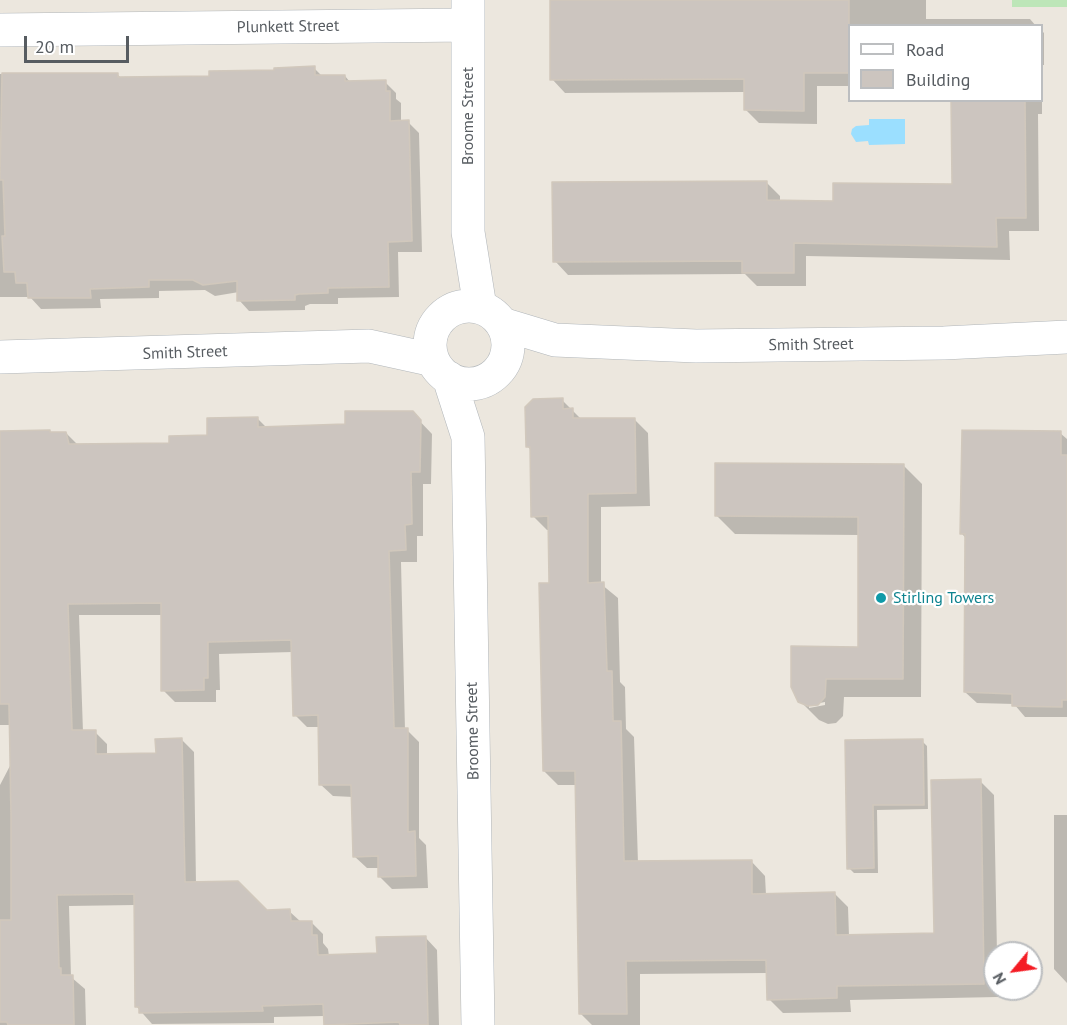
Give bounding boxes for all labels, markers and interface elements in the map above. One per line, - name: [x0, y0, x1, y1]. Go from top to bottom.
- street label: Plunkett Street: [237, 17, 339, 37]
- scale bar: [27, 24, 132, 62]
- legend: [848, 24, 1043, 102]
- text: 20 m: [35, 35, 74, 58]
- text: Road: [906, 38, 944, 61]
- street label: Broome Street: [458, 67, 478, 165]
- text: Building: [906, 68, 970, 91]
- street label: Smith Street: [768, 335, 854, 355]
- street label: Smith Street: [142, 342, 228, 364]
- place label: Stirling Towers: [893, 588, 994, 608]
- marker: Stirling Towers: [874, 591, 888, 605]
- street label: Broome Street: [463, 682, 483, 780]
- north arrow: [983, 941, 1043, 1001]
- text: N: [988, 969, 1010, 988]

